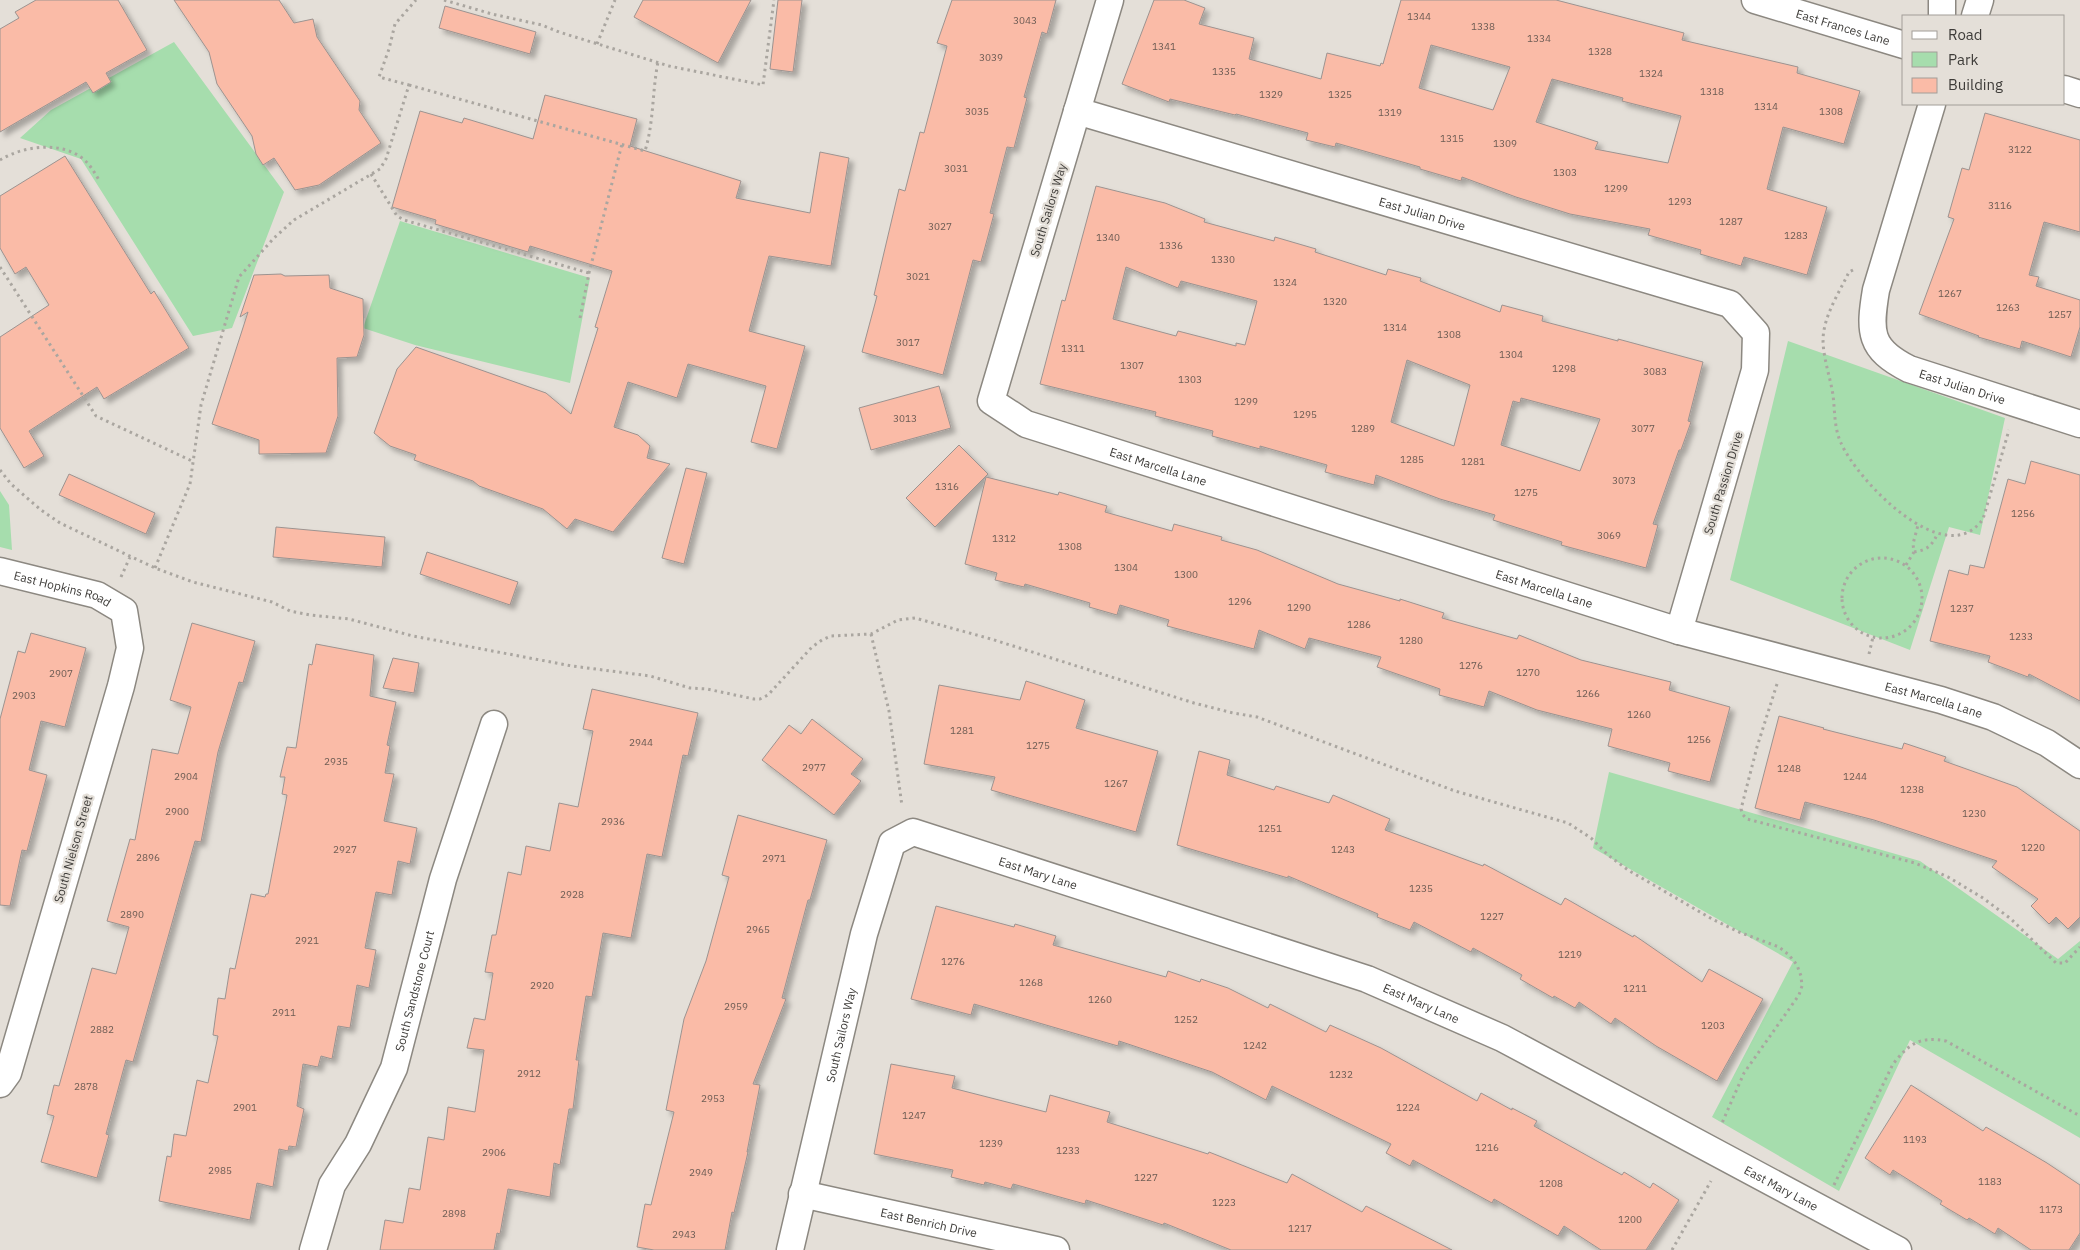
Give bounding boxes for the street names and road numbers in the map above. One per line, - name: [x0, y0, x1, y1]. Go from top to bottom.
- street label: East Frances Lane: [1794, 5, 1892, 48]
- street label: South Sailors Way: [1027, 162, 1069, 258]
- street label: East Julian Drive: [1377, 193, 1468, 233]
- street label: East Julian Drive: [1918, 365, 2008, 407]
- street label: South Passion Drive: [1700, 429, 1746, 536]
- street label: East Marcella Lane: [1108, 444, 1209, 488]
- street label: East Marcella Lane: [1494, 566, 1595, 611]
- street label: East Hopkins Road: [12, 567, 114, 609]
- street label: East Marcella Lane: [1883, 678, 1985, 721]
- street label: South Nielson Street: [51, 794, 95, 904]
- street label: East Mary Lane: [997, 853, 1080, 892]
- street label: South Sandstone Court: [391, 929, 437, 1053]
- street label: East Mary Lane: [1381, 980, 1462, 1026]
- street label: South Sailors Way: [822, 986, 859, 1084]
- street label: East Mary Lane: [1742, 1162, 1821, 1214]
- street label: East Benrich Drive: [879, 1204, 979, 1240]

